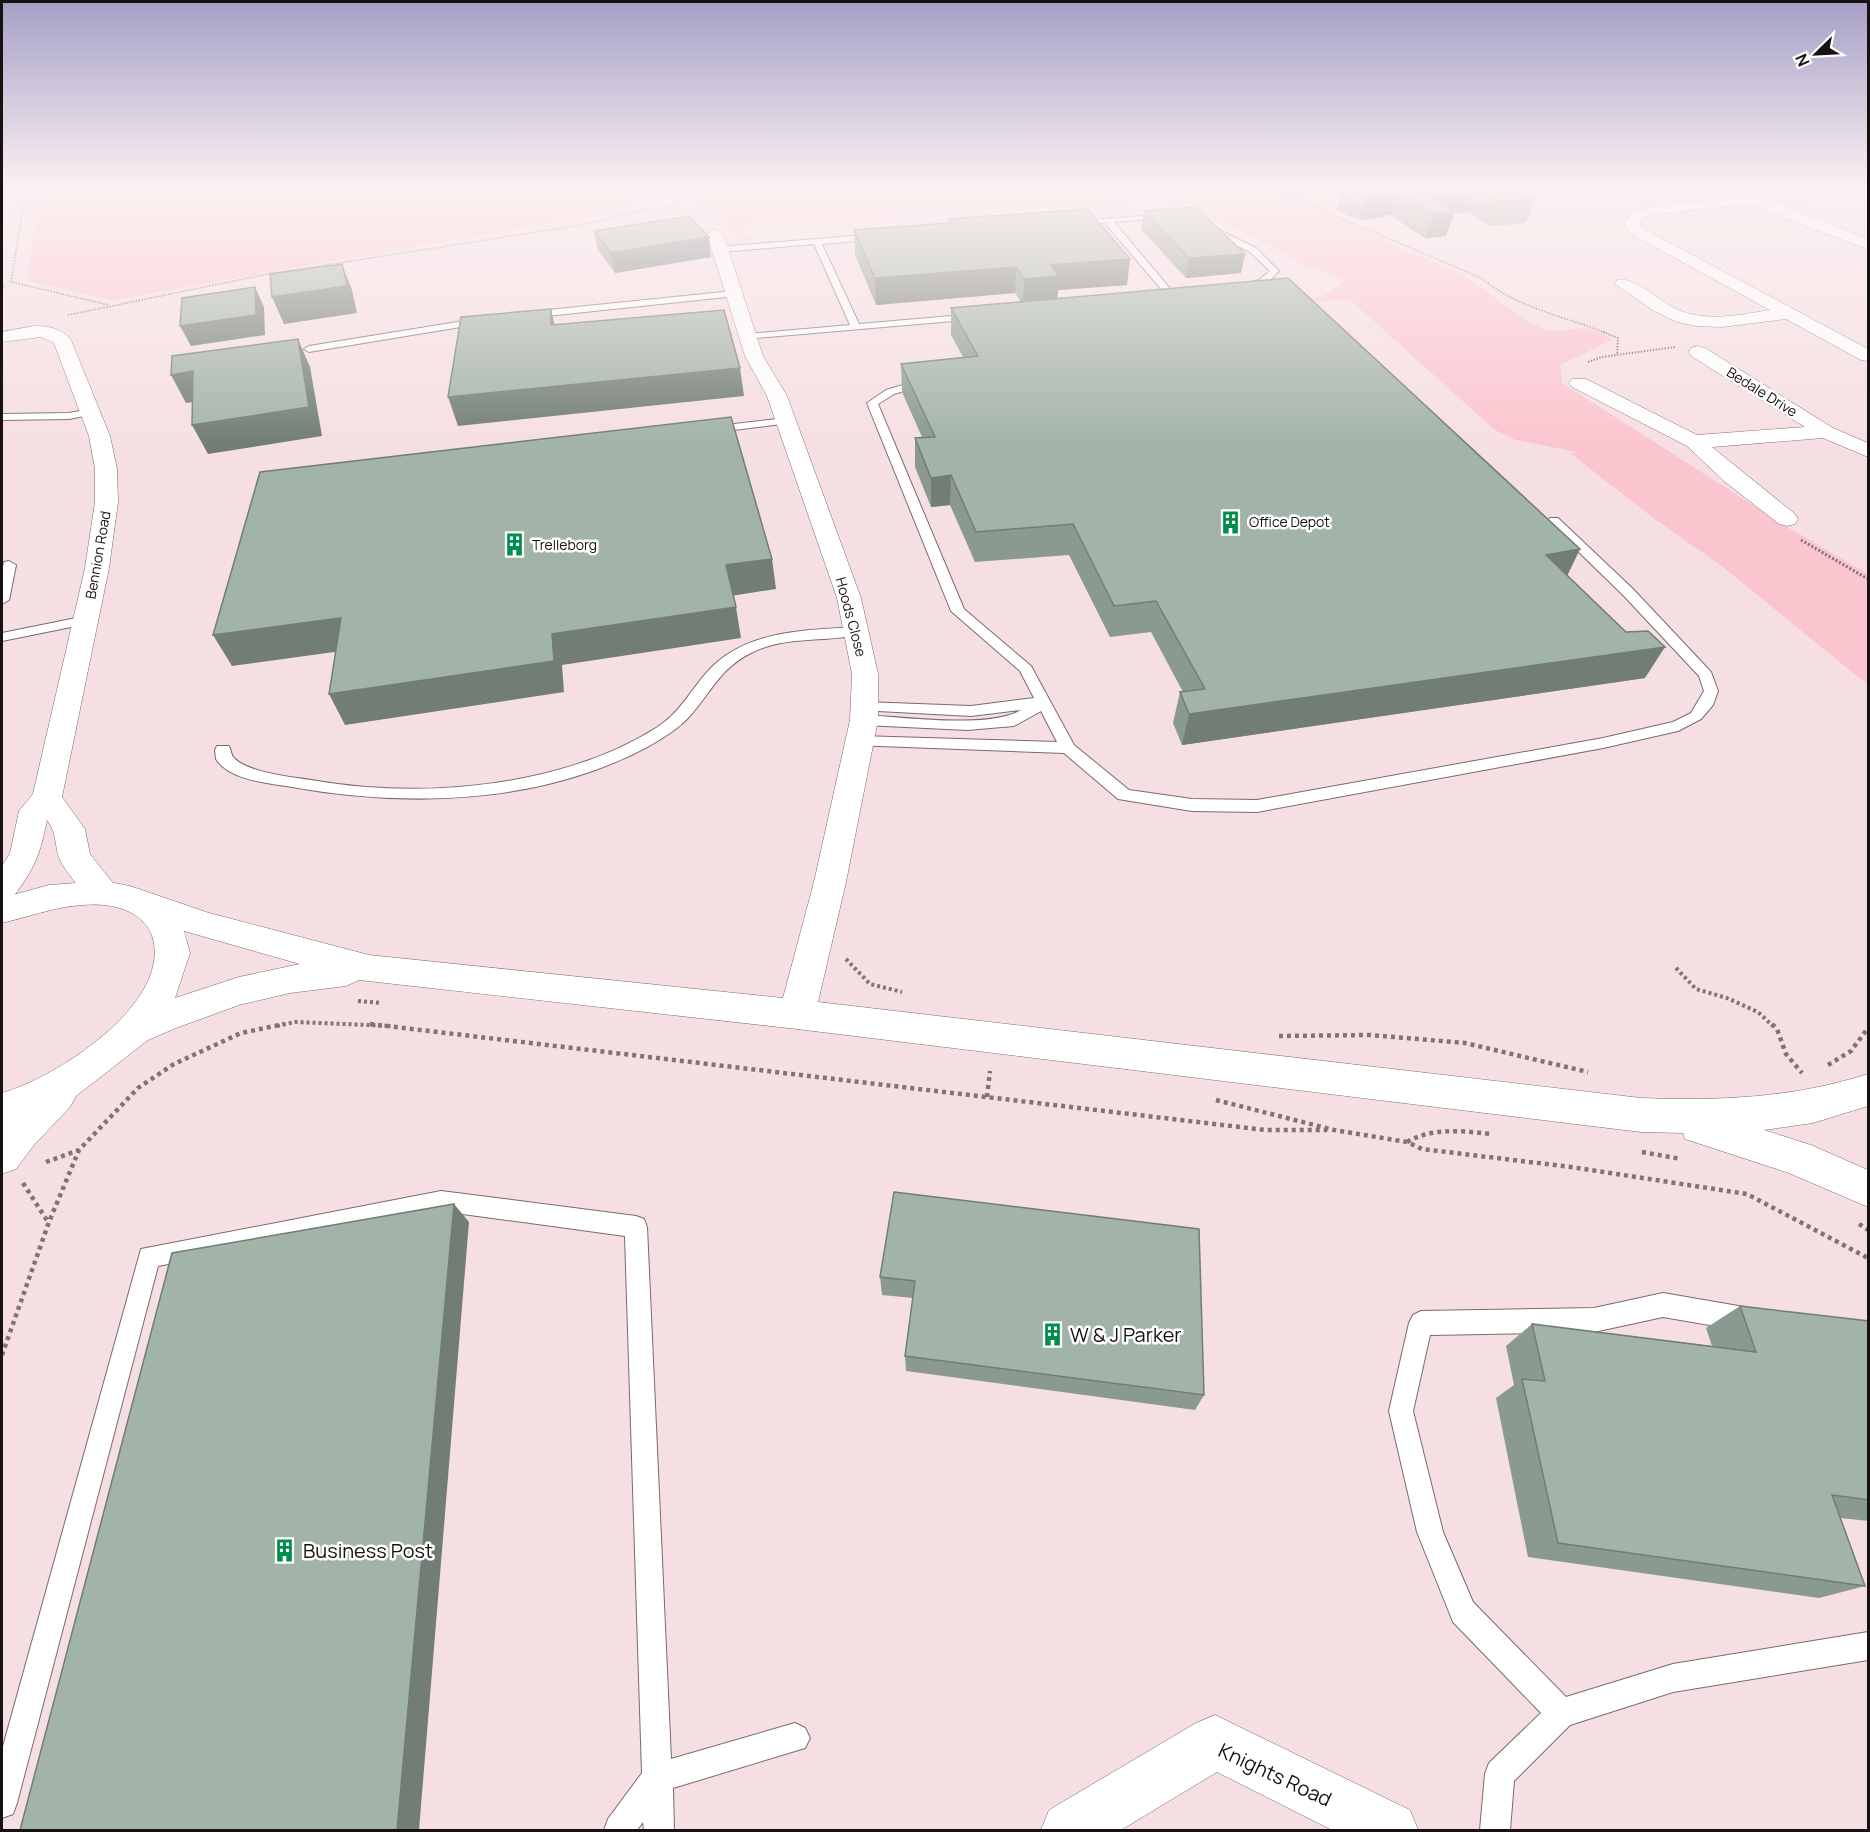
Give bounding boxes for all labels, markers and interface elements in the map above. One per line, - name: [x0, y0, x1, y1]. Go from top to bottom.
- north arrow: [1786, 24, 1846, 84]
- text: N: [1790, 50, 1815, 70]
- street label: Bedale Drive: [1723, 362, 1801, 421]
- street label: Bennion Road: [80, 509, 115, 600]
- building icon: Office Depot: [1218, 509, 1244, 535]
- place label: Office Depot: [1249, 512, 1330, 531]
- building icon: Trelleborg: [501, 532, 527, 558]
- place label: Trelleborg: [532, 535, 597, 554]
- street label: Hoods Close: [832, 575, 871, 659]
- place label: W & J Parker: [1070, 1321, 1182, 1348]
- building icon: W & J Parker: [1039, 1322, 1065, 1348]
- place label: Business Post: [303, 1537, 433, 1564]
- building icon: Business Post: [272, 1538, 298, 1564]
- street label: Knights Road: [1214, 1737, 1336, 1813]

